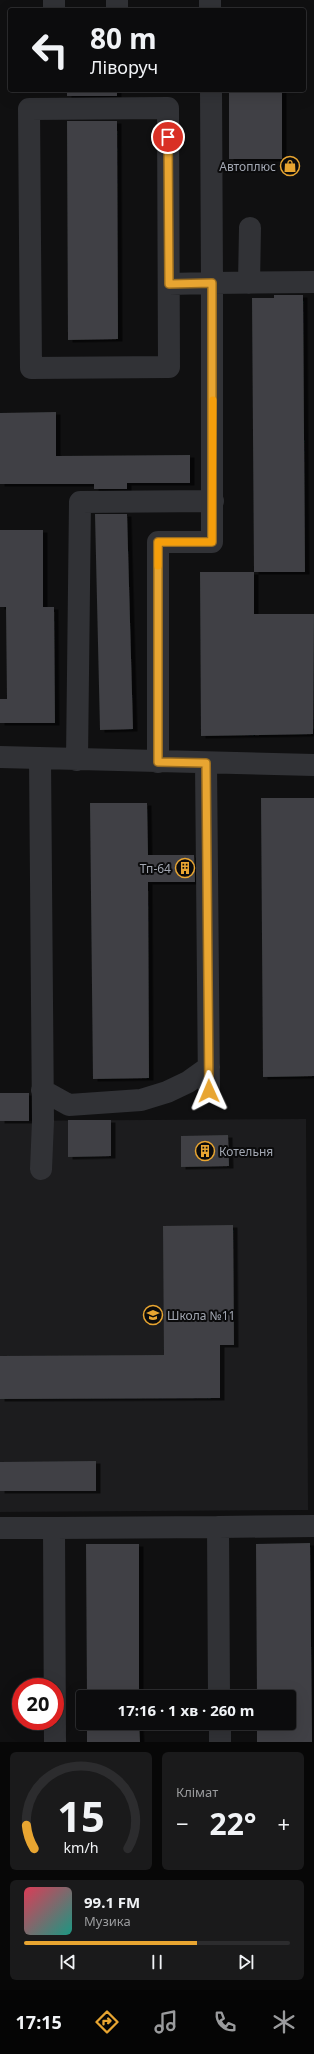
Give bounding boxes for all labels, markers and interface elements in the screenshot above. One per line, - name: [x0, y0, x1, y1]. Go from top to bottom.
- text: 80 m: [90, 19, 157, 57]
- icon: left: [24, 24, 76, 76]
- text: Ліворуч: [90, 55, 158, 79]
- pin: [151, 120, 185, 154]
- icon: arrive: [157, 126, 179, 148]
- shop icon: Автоплюс: [279, 155, 301, 177]
- place label: Автоплюс: [219, 158, 276, 175]
- building icon: Тп-64: [174, 857, 196, 879]
- place label: Тп-64: [140, 860, 171, 877]
- position arrow: [188, 1070, 230, 1112]
- building icon: Котельня: [194, 1140, 216, 1162]
- place label: Котельня: [219, 1143, 273, 1160]
- school or university icon: Школа №11: [142, 1304, 164, 1326]
- place label: Школа №11: [167, 1307, 236, 1324]
- speed limit sign: 20: [12, 1678, 64, 1730]
- text: 17:16 · 1 хв · 260 m: [118, 1700, 254, 1720]
- text: Клімат: [176, 1783, 218, 1801]
- text: 15: [57, 1788, 105, 1844]
- text: 22°: [209, 1803, 257, 1844]
- text: −: [176, 1808, 189, 1838]
- text: +: [277, 1808, 290, 1838]
- text: km/h: [63, 1838, 99, 1857]
- text: 99.1 FM: [84, 1892, 140, 1912]
- text: Музика: [84, 1912, 131, 1930]
- icon: previous: [57, 1951, 79, 1973]
- icon: pause: [146, 1951, 168, 1973]
- icon: next: [235, 1951, 257, 1973]
- icon: directions: [93, 2008, 121, 2036]
- icon: music: [152, 2008, 180, 2036]
- icon: phone: [211, 2008, 239, 2036]
- icon: climate: [270, 2008, 298, 2036]
- text: 17:15: [16, 2010, 62, 2034]

